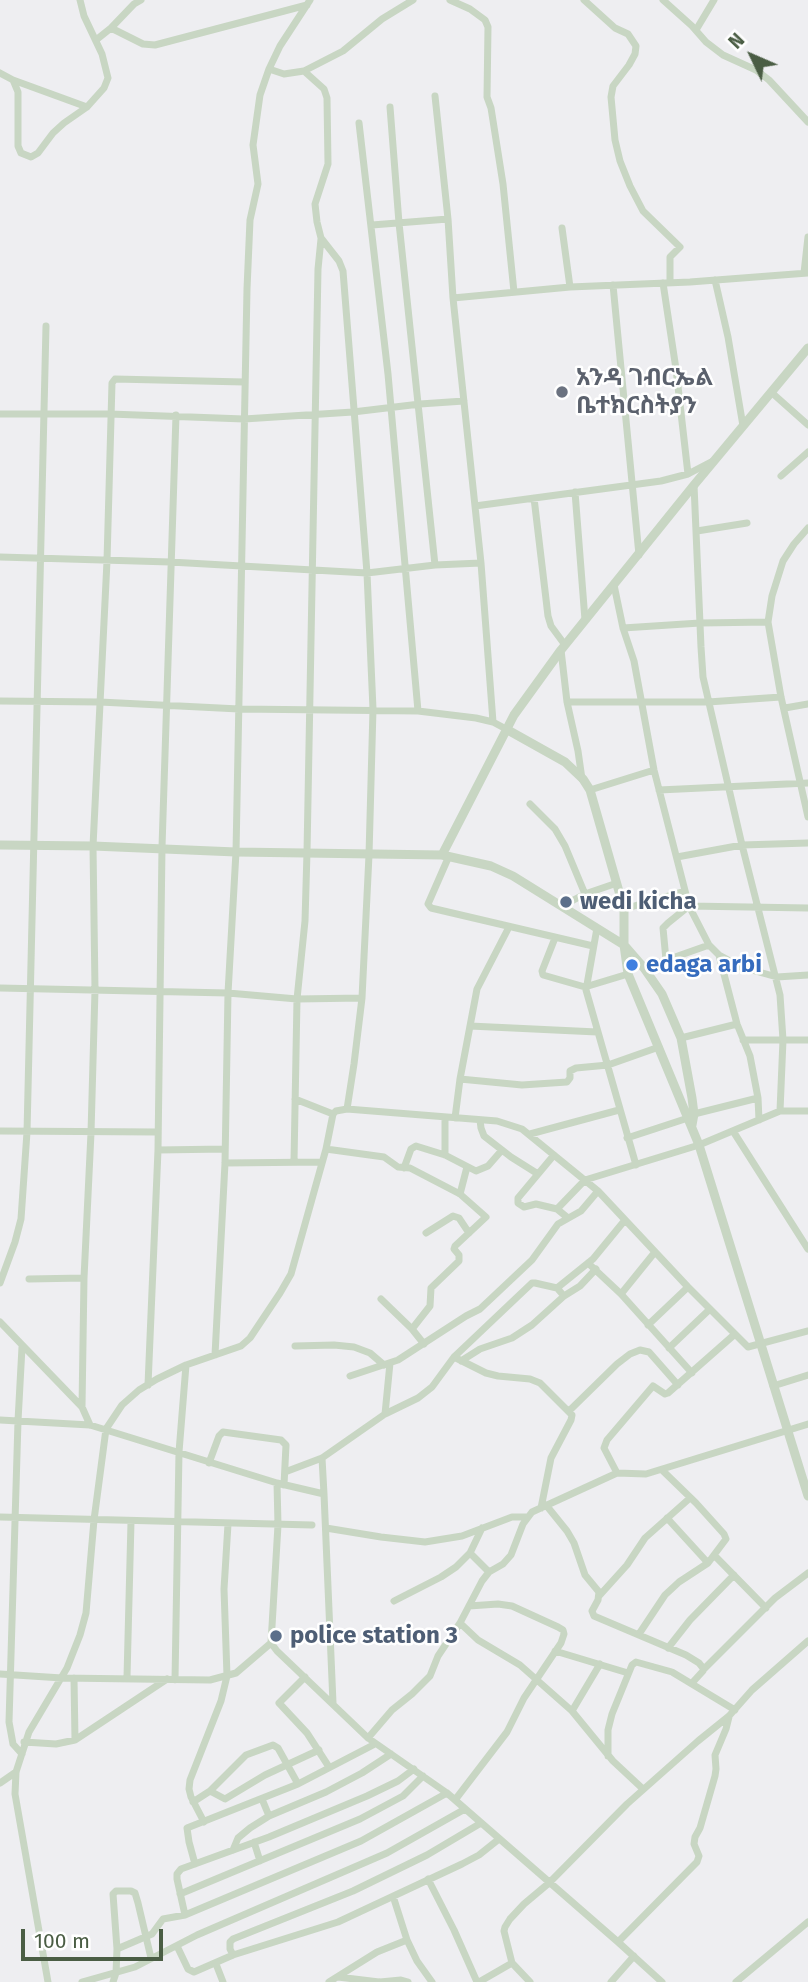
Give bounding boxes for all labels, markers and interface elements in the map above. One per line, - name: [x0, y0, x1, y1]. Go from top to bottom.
- north arrow: [717, 21, 787, 91]
- text: N: [724, 29, 749, 54]
- place label: አንዳ ገብርኤል ቤተክርስትያን: [576, 364, 713, 420]
- marker: አንዳ ገብርኤል ቤተክርስትያን: [554, 384, 570, 400]
- place label: wedi kicha: [580, 888, 697, 916]
- marker: wedi kicha: [558, 894, 574, 910]
- place label: edaga arbi: [646, 951, 762, 979]
- marker: edaga arbi: [624, 957, 640, 973]
- place label: police station 3: [290, 1622, 458, 1650]
- marker: police station 3: [268, 1628, 284, 1644]
- scale bar: [24, 1916, 166, 1960]
- text: 100 m: [34, 1928, 90, 1954]

